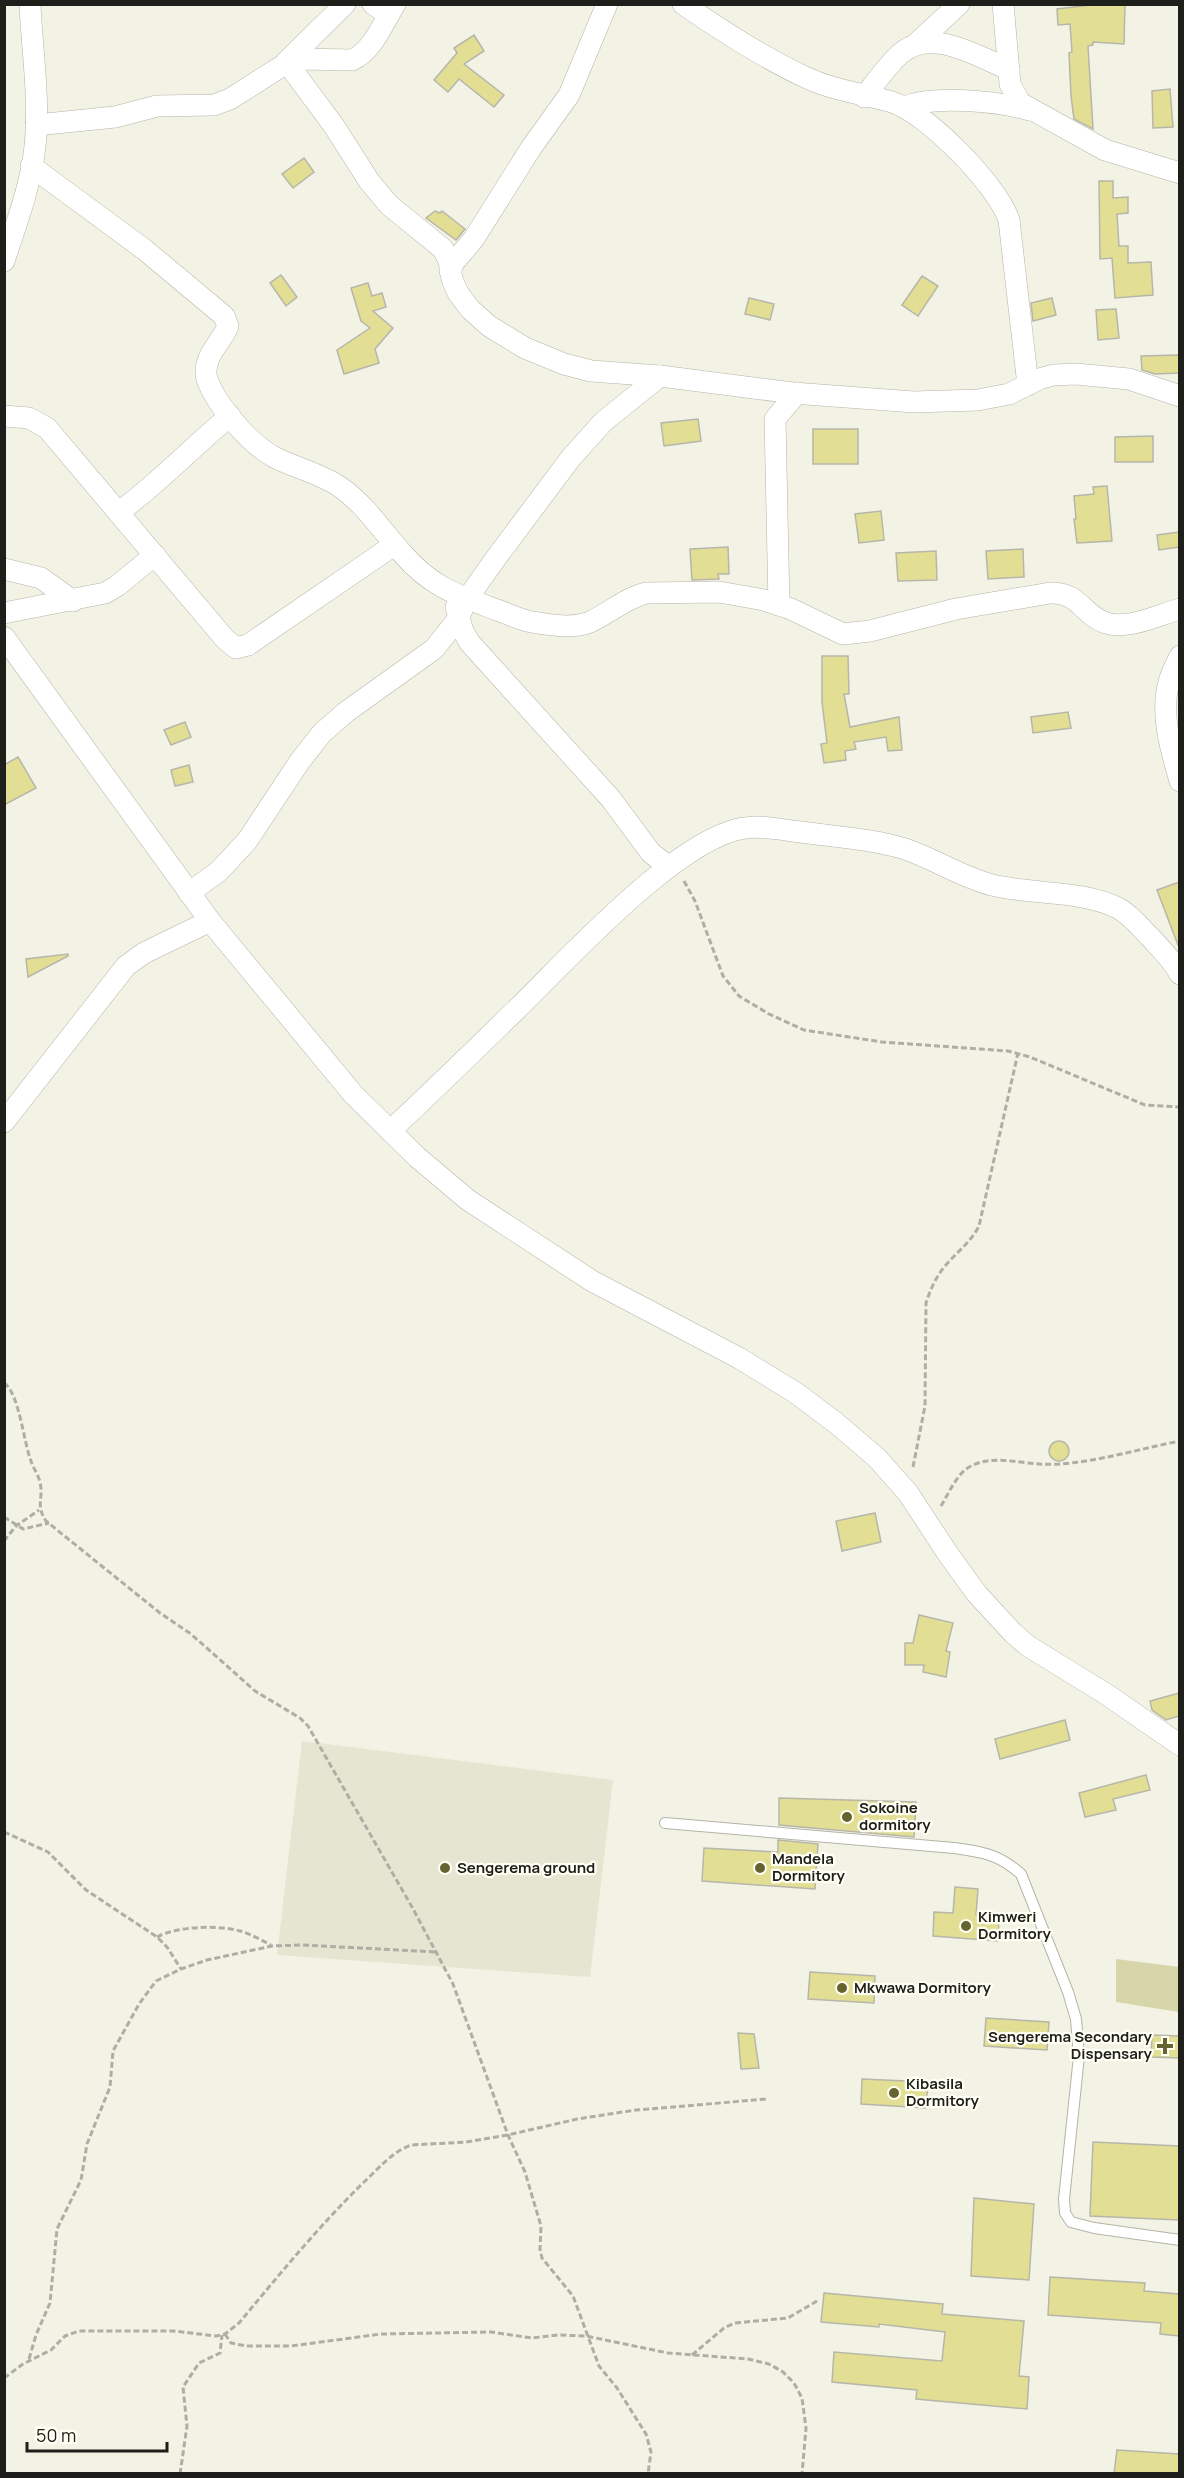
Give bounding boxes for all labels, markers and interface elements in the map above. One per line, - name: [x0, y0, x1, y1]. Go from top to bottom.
- place label: Sokoine dormitory: [859, 1797, 931, 1835]
- marker: Sokoine dormitory: [840, 1810, 854, 1824]
- place label: Mandela Dormitory: [772, 1848, 846, 1886]
- place label: Sengerema ground: [457, 1857, 595, 1878]
- marker: Sengerema ground: [438, 1861, 452, 1875]
- marker: Mandela Dormitory: [753, 1861, 767, 1875]
- place label: Kimweri Dormitory: [978, 1906, 1052, 1944]
- marker: Kimweri Dormitory: [959, 1919, 973, 1933]
- place label: Mkwawa Dormitory: [854, 1977, 992, 1998]
- marker: Mkwawa Dormitory: [835, 1981, 849, 1995]
- place label: Sengerema Secondary Dispensary: [988, 2026, 1153, 2064]
- marker: Sengerema Secondary Dispensary: [1156, 2037, 1174, 2055]
- place label: Kibasila Dormitory: [906, 2073, 980, 2111]
- marker: Kibasila Dormitory: [887, 2086, 901, 2100]
- scale bar: [27, 2415, 166, 2453]
- text: 50 m: [36, 2423, 76, 2447]

